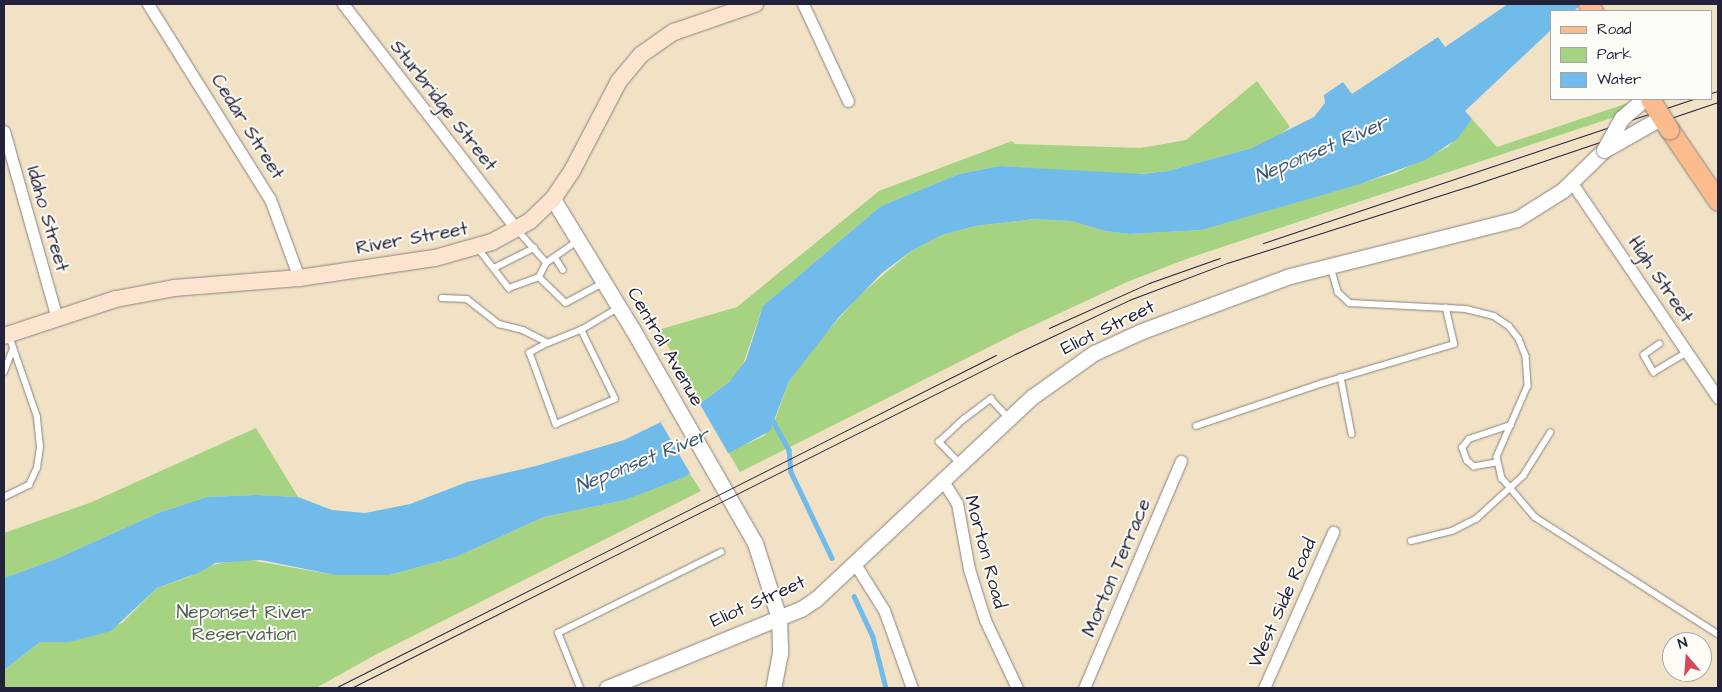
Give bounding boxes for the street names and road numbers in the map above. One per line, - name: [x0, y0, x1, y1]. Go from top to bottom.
- street label: Sturbridge Street: [385, 36, 501, 176]
- street label: Cedar Street: [206, 70, 288, 184]
- street label: Idaho Street: [21, 164, 73, 274]
- street label: River Street: [354, 218, 470, 260]
- street label: High Street: [1623, 232, 1697, 328]
- street label: Central Avenue: [622, 284, 708, 410]
- street label: Eliot Street: [1057, 295, 1159, 361]
- street label: Morton Road: [959, 493, 1011, 611]
- street label: Morton Terrace: [1078, 496, 1156, 640]
- street label: West Side Road: [1244, 535, 1322, 671]
- street label: Eliot Street: [707, 571, 809, 633]

